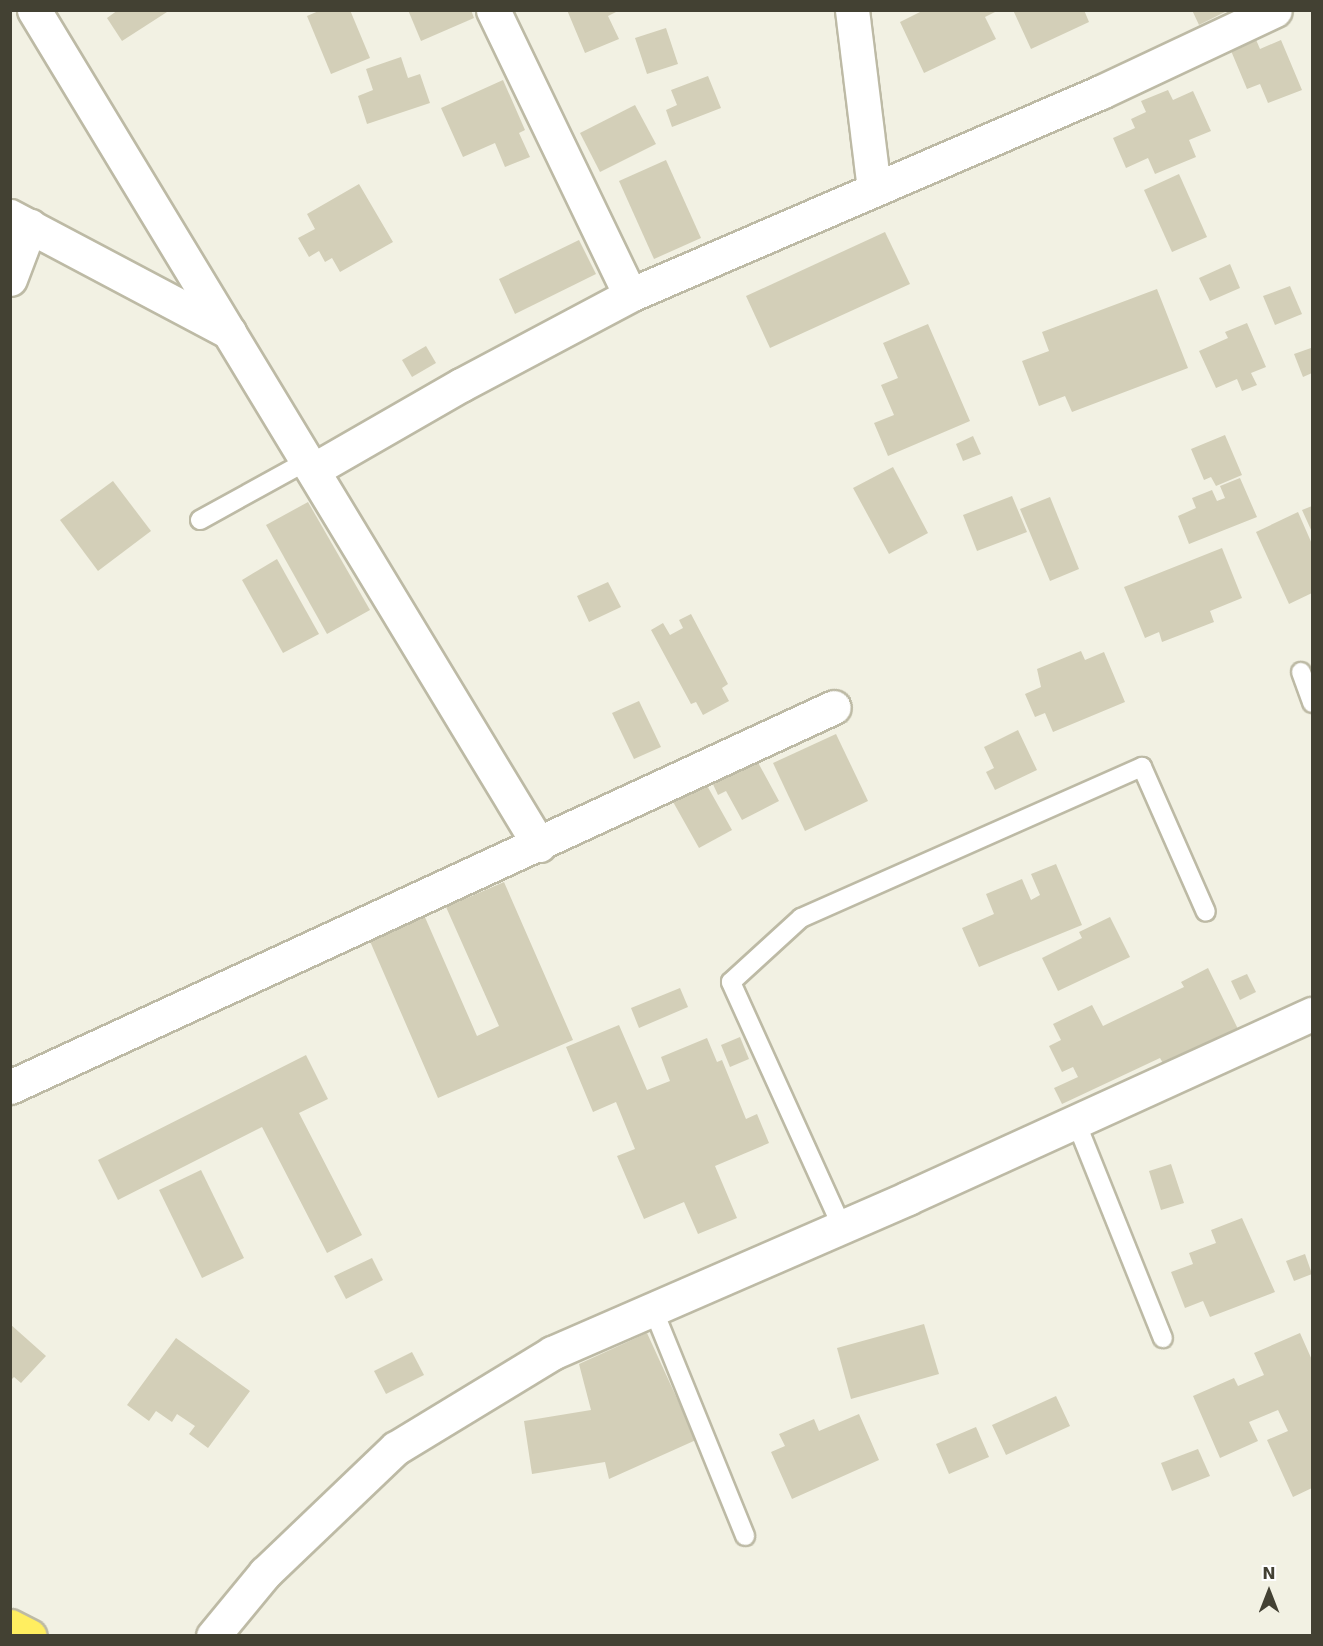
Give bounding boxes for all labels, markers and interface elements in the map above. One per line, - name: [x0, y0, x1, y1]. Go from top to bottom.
- north arrow: [1239, 1562, 1299, 1622]
- text: N: [1262, 1564, 1276, 1583]

